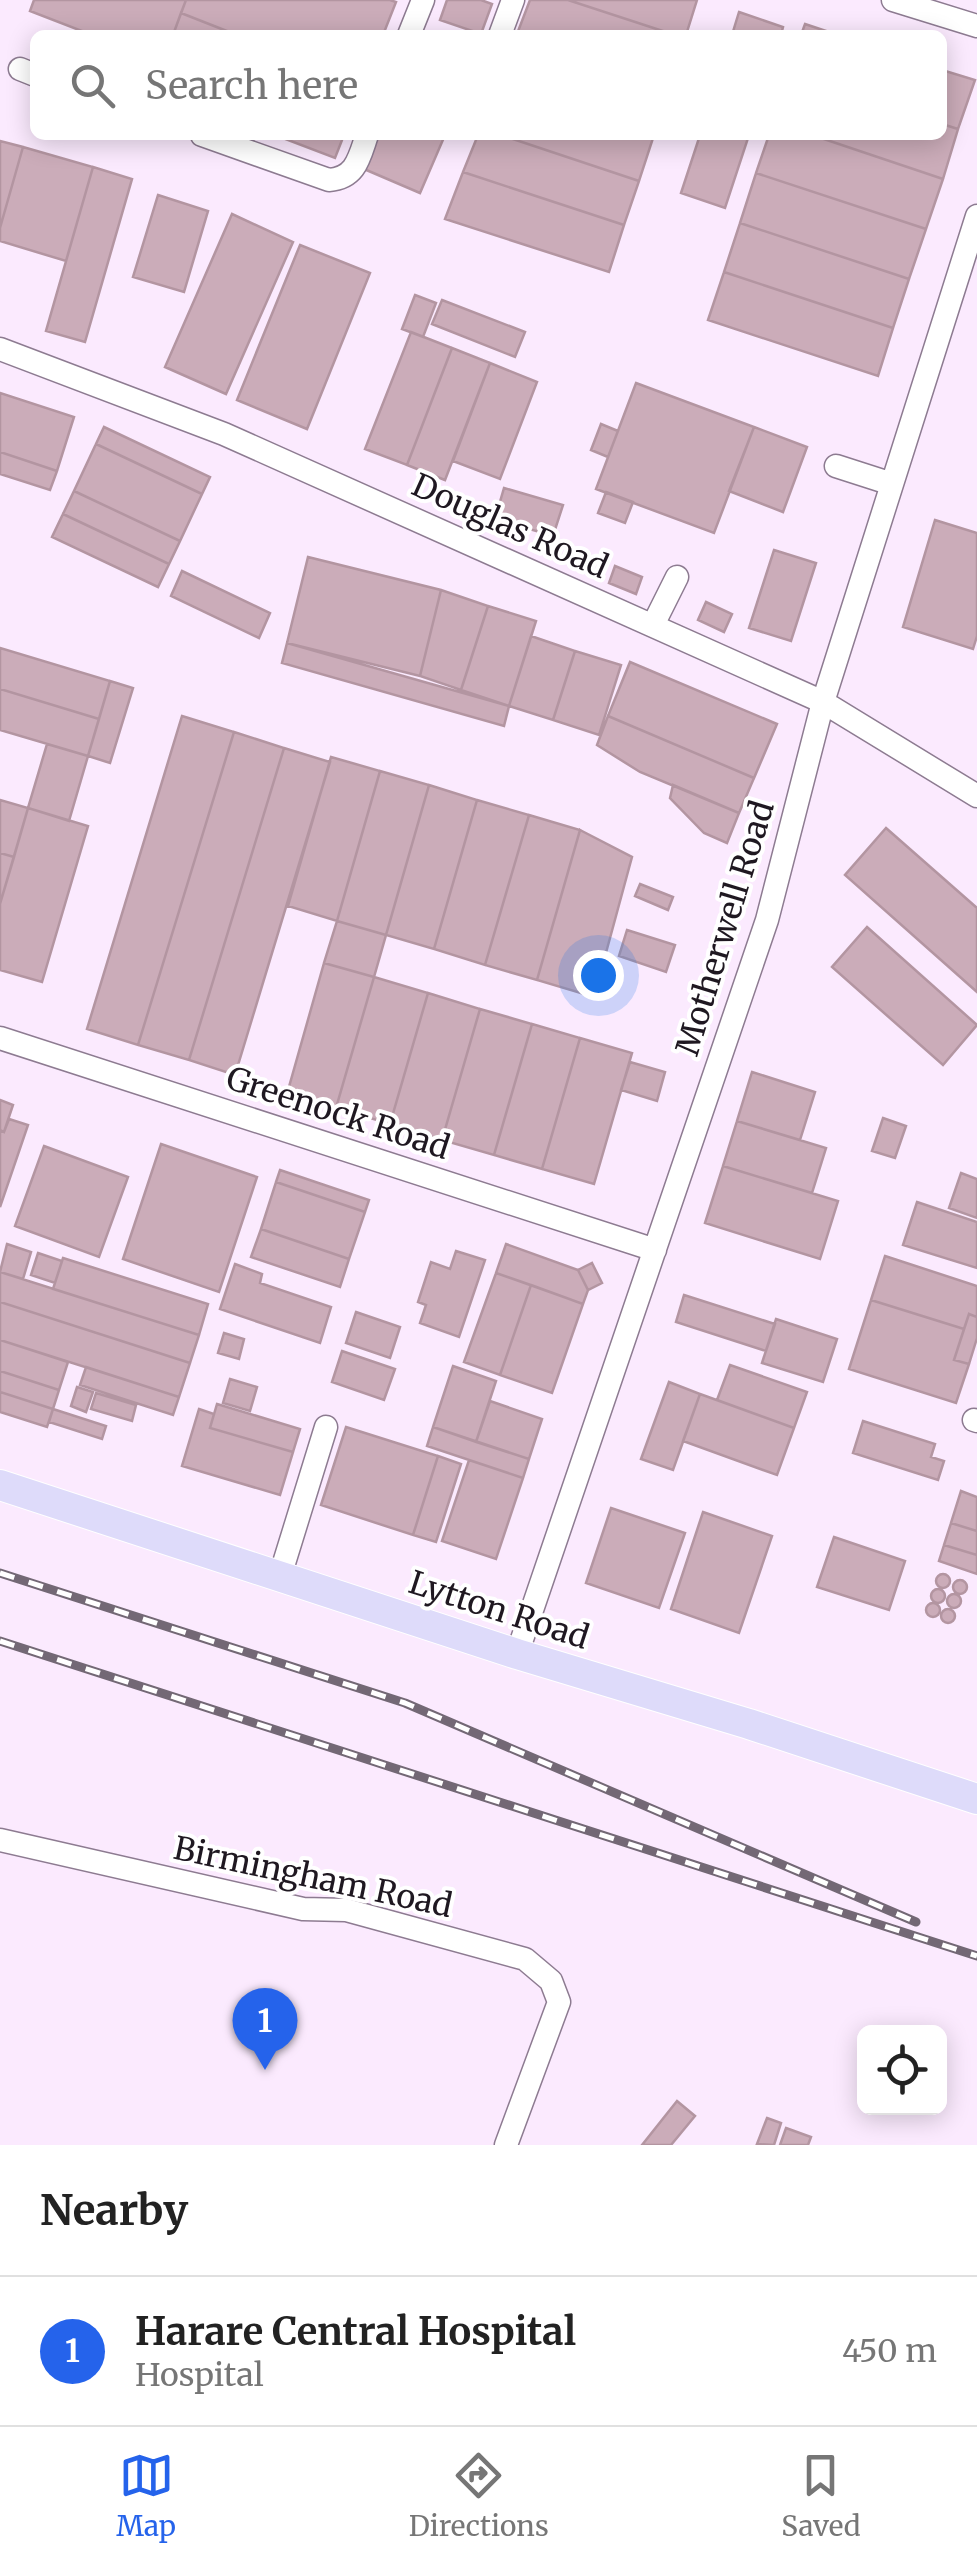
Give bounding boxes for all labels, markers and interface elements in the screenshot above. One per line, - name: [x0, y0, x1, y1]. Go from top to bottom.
- search box: [30, 30, 947, 140]
- icon: search: [65, 58, 120, 113]
- text: Search here: [145, 62, 358, 109]
- street label: Douglas Road: [406, 465, 614, 587]
- street label: Motherwell Road: [667, 796, 783, 1060]
- your location: [573, 950, 624, 1001]
- street label: Greenock Road: [221, 1058, 455, 1168]
- street label: Lytton Road: [404, 1562, 594, 1658]
- street label: Birmingham Road: [170, 1828, 456, 1926]
- pin: 1: [232, 1988, 298, 2070]
- map controls: [857, 2025, 947, 2115]
- button: locate: [857, 2025, 947, 2115]
- text: Nearby: [40, 2184, 188, 2236]
- text: Harare Central Hospital: [135, 2308, 576, 2355]
- text: 1: [65, 2331, 80, 2371]
- text: 450 m: [842, 2331, 937, 2371]
- text: Hospital: [135, 2355, 264, 2395]
- tab: Map: [116, 2448, 176, 2544]
- tab: Directions: [409, 2448, 549, 2544]
- tab: Saved: [781, 2448, 861, 2544]

